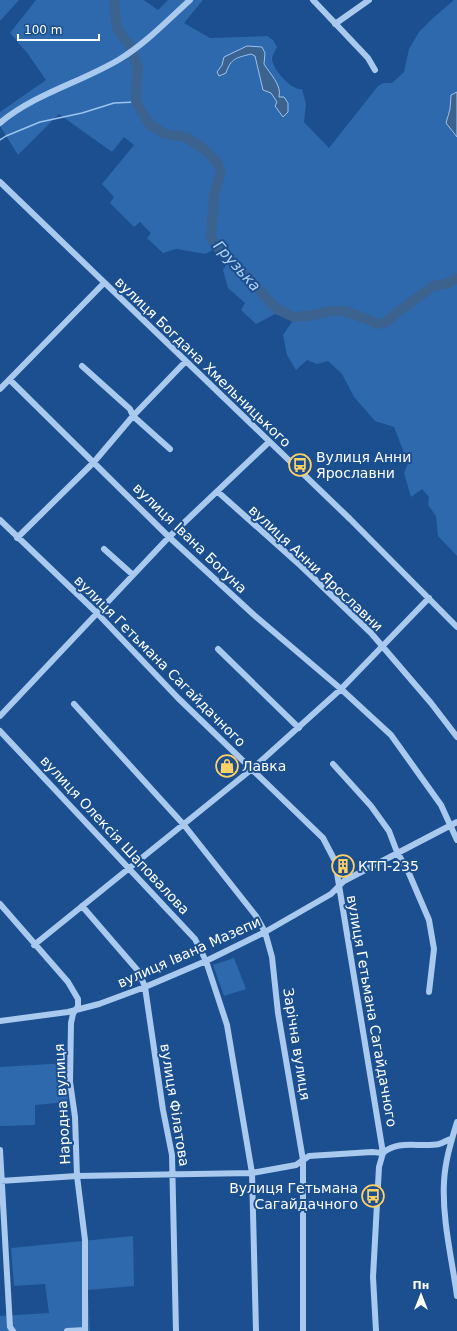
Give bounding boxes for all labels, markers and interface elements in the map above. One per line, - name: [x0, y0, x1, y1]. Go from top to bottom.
- scale bar: [18, 16, 99, 42]
- text: 100 m: [24, 23, 62, 37]
- water label: Грузька: [210, 237, 264, 295]
- street label: вулиця Богдана Хмельницького: [112, 274, 294, 450]
- place label: Вулиця Анни Ярославни: [316, 449, 411, 481]
- bus stop icon: Вулиця Анни Ярославни: [287, 452, 313, 478]
- street label: вулиця Івана Богуна: [130, 480, 250, 596]
- street label: вулиця Анни Ярославни: [246, 502, 386, 634]
- street label: вулиця Гетьмана Сагайдачного: [71, 572, 249, 750]
- street label: вулиця Олексія Шаповалова: [37, 752, 193, 918]
- shop icon: Лавка: [214, 753, 240, 779]
- place label: Лавка: [242, 758, 286, 774]
- building icon: КТП-235: [330, 853, 356, 879]
- place label: КТП-235: [358, 858, 419, 874]
- street label: вулиця Гетьмана Сагайдачного: [344, 894, 400, 1128]
- street label: вулиця Івана Мазепи: [115, 913, 263, 991]
- street label: Зарічна вулиця: [280, 987, 314, 1101]
- street label: Народна вулиця: [51, 1043, 73, 1165]
- street label: вулиця Філатова: [157, 1043, 193, 1167]
- place label: Вулиця Гетьмана Сагайдачного: [229, 1180, 358, 1212]
- bus stop icon: Вулиця Гетьмана Сагайдачного: [360, 1183, 386, 1209]
- north arrow: [401, 1275, 441, 1315]
- text: Пн: [413, 1279, 429, 1292]

